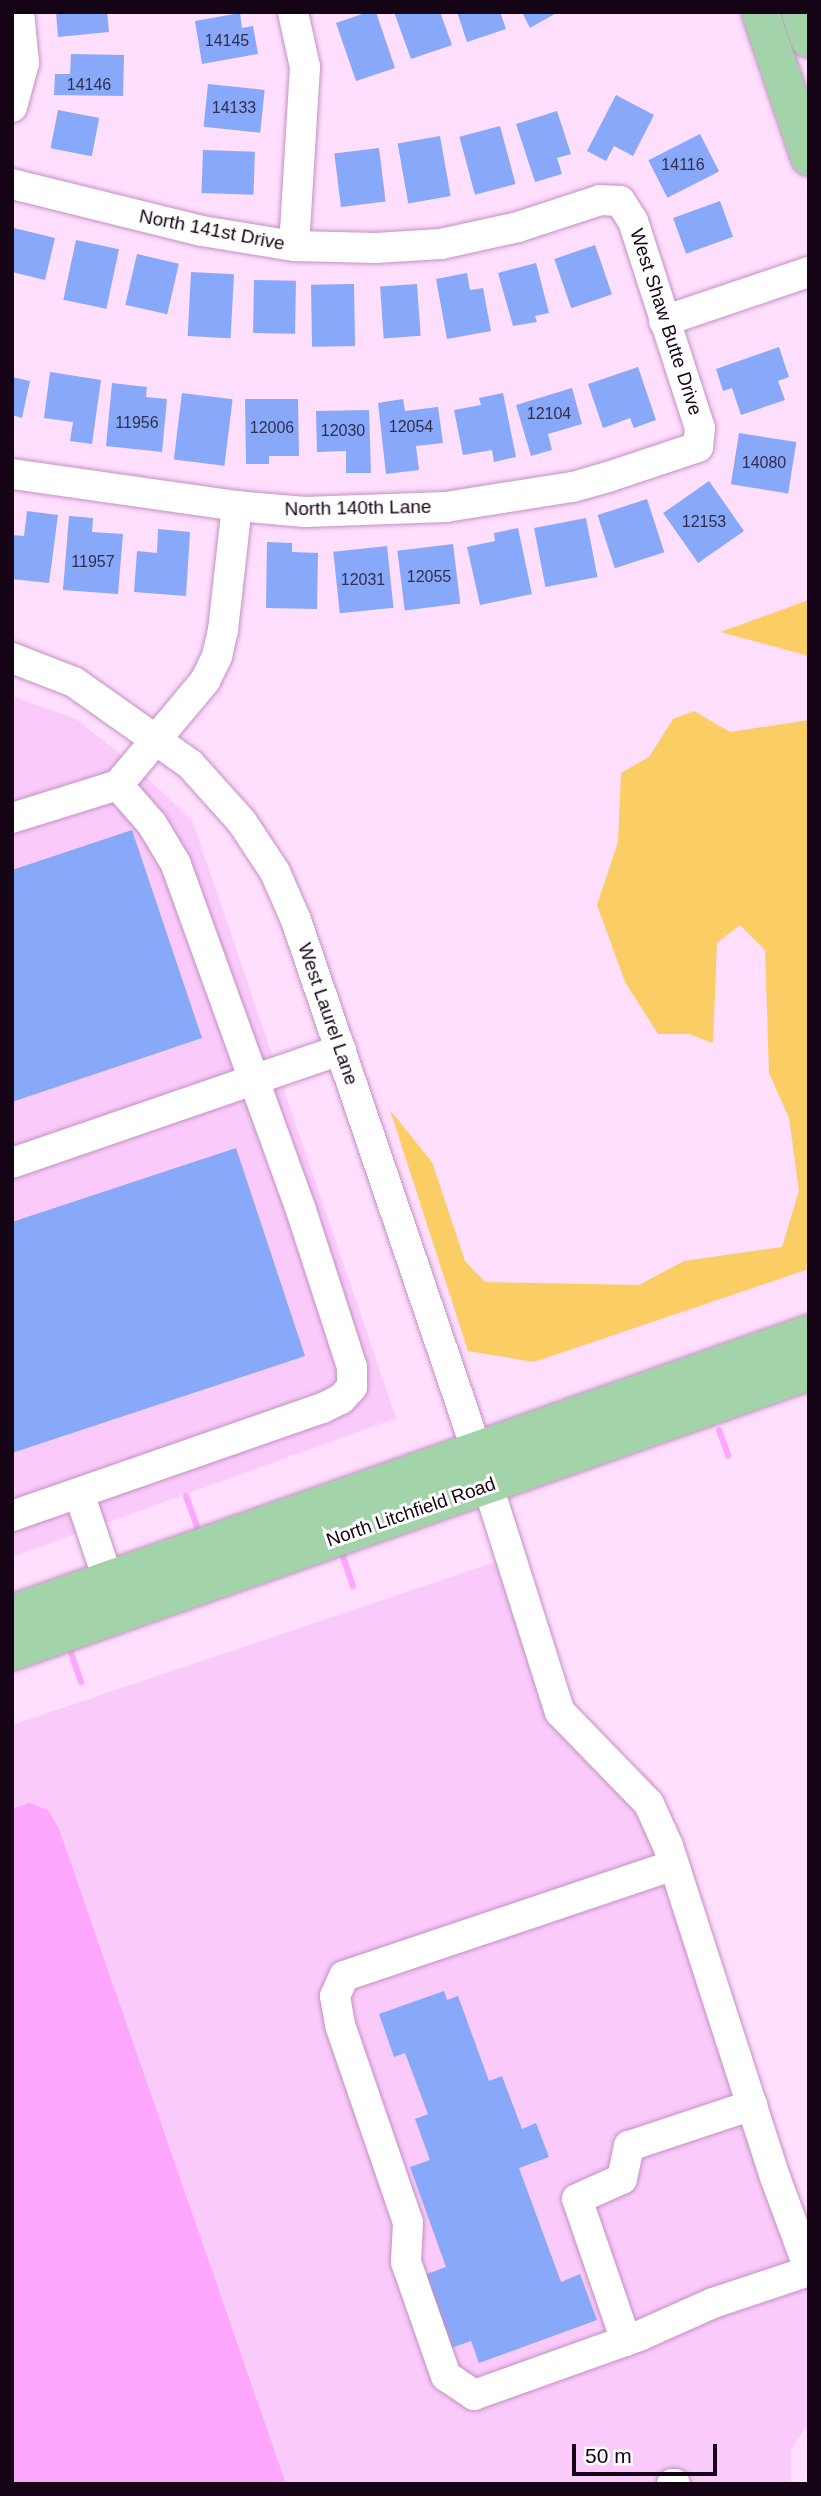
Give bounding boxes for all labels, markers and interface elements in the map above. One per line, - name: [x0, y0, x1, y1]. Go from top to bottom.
- house number: 14145: [205, 31, 249, 51]
- house number: 14146: [67, 75, 111, 95]
- house number: 14133: [212, 98, 256, 118]
- house number: 14116: [661, 155, 705, 175]
- street label: North 141st Drive: [137, 205, 287, 255]
- street label: West Shaw Butte Drive: [625, 226, 707, 418]
- house number: 12104: [527, 404, 571, 424]
- house number: 11956: [115, 413, 159, 433]
- house number: 12054: [389, 417, 433, 437]
- house number: 12006: [250, 418, 294, 438]
- house number: 12030: [321, 421, 365, 441]
- house number: 14080: [742, 453, 786, 473]
- street label: North 140th Lane: [284, 495, 432, 521]
- house number: 12153: [682, 512, 726, 532]
- house number: 11957: [71, 552, 115, 572]
- house number: 12055: [407, 567, 451, 587]
- house number: 12031: [341, 570, 385, 590]
- street label: West Laurel Lane: [293, 940, 363, 1088]
- street label: North Litchfield Road: [323, 1472, 499, 1552]
- scale bar: [576, 2430, 721, 2474]
- text: 50 m: [585, 2444, 632, 2467]

